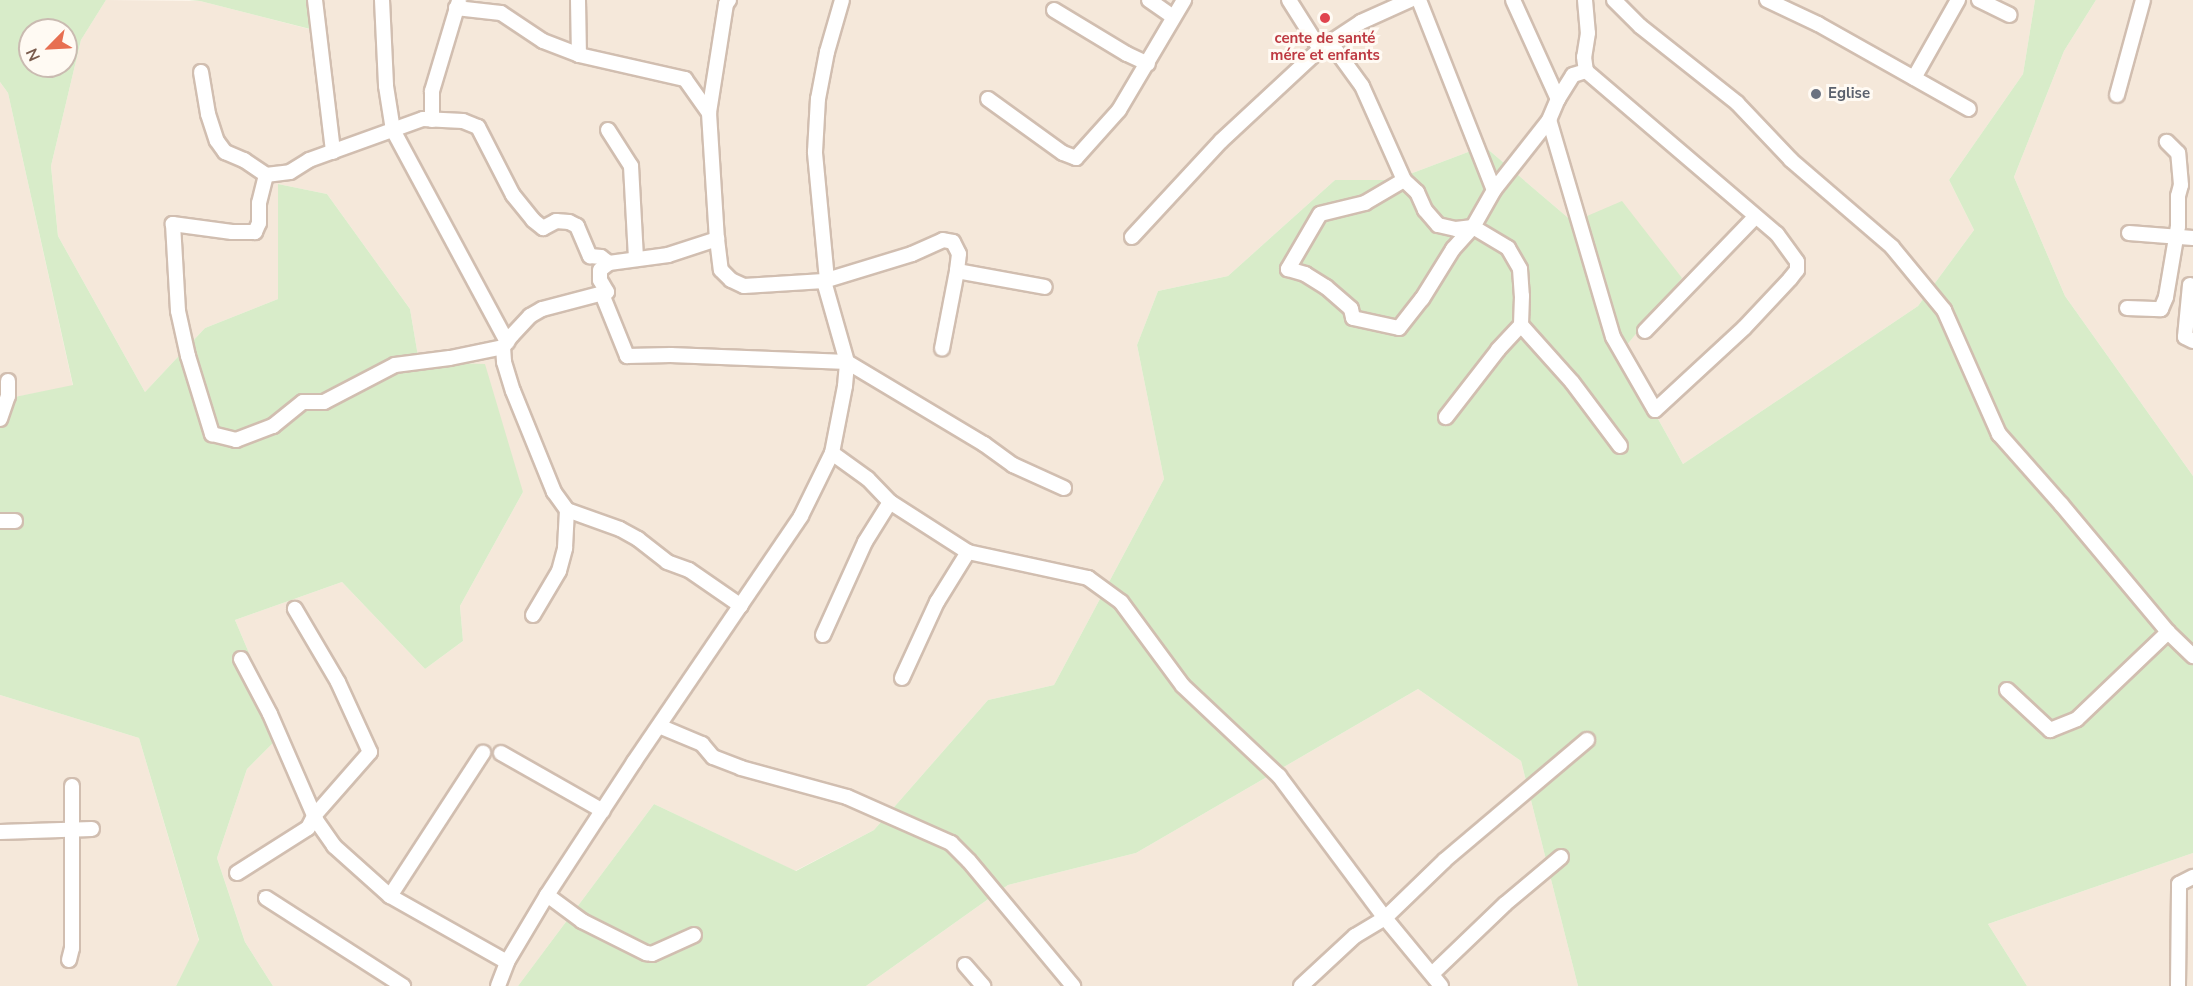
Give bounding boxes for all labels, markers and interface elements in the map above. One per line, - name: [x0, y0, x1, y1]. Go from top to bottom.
- marker: cente de santé mére et enfants: [1316, 9, 1334, 27]
- north arrow: [18, 18, 78, 78]
- place label: cente de santé mére et enfants: [1270, 29, 1380, 64]
- text: N: [21, 45, 46, 64]
- place label: Eglise: [1828, 85, 1870, 103]
- marker: Eglise: [1809, 87, 1823, 101]

